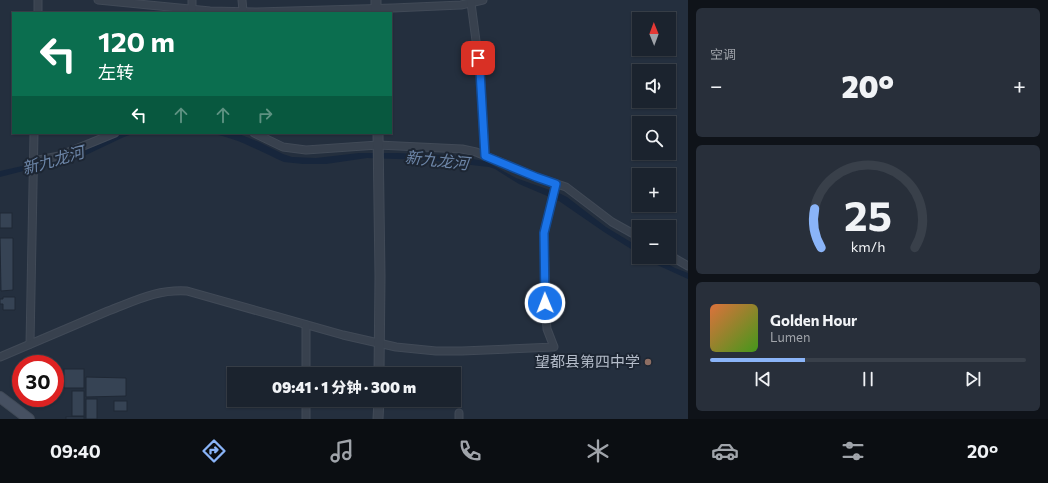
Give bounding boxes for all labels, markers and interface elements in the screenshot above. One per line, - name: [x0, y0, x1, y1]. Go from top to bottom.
- north arrow: [632, 12, 676, 56]
- map controls: [632, 12, 676, 264]
- text: 120 m: [98, 24, 175, 58]
- icon: left: [32, 28, 84, 80]
- pin: [461, 41, 495, 75]
- text: 空调: [710, 46, 736, 62]
- icon: arrive: [467, 47, 489, 69]
- text: 左转: [98, 61, 134, 83]
- button: sound: [632, 64, 676, 108]
- text: 20°: [841, 67, 894, 104]
- text: −: [710, 72, 723, 99]
- text: +: [1013, 72, 1026, 99]
- icon: left: [128, 104, 150, 126]
- icon: ahead: [170, 104, 192, 126]
- icon: ahead: [212, 104, 234, 126]
- icon: right: [254, 104, 276, 126]
- button: search: [632, 116, 676, 160]
- water label: 新九龙河: [19, 141, 89, 177]
- water label: 新九龙河: [404, 147, 473, 173]
- button: +: [632, 168, 676, 212]
- text: 25: [844, 188, 892, 239]
- button: −: [632, 220, 676, 264]
- text: km/h: [851, 236, 885, 254]
- position arrow: [524, 282, 566, 324]
- text: Golden Hour: [770, 311, 857, 329]
- text: Lumen: [770, 329, 810, 345]
- place label: 望都县第四中学: [535, 352, 640, 370]
- speed limit sign: 30: [12, 355, 64, 407]
- marker: 望都县第四中学: [643, 357, 653, 367]
- icon: previous: [752, 368, 774, 390]
- icon: pause: [857, 368, 879, 390]
- icon: next: [962, 368, 984, 390]
- text: 09:41 · 1 分钟 · 300 m: [272, 378, 416, 396]
- icon: directions: [200, 437, 228, 465]
- icon: music: [328, 437, 356, 465]
- icon: phone: [456, 437, 484, 465]
- icon: climate: [584, 437, 612, 465]
- icon: car: [711, 437, 739, 465]
- icon: filters: [839, 437, 867, 465]
- text: 09:40: [50, 440, 101, 462]
- text: 20°: [967, 440, 998, 462]

